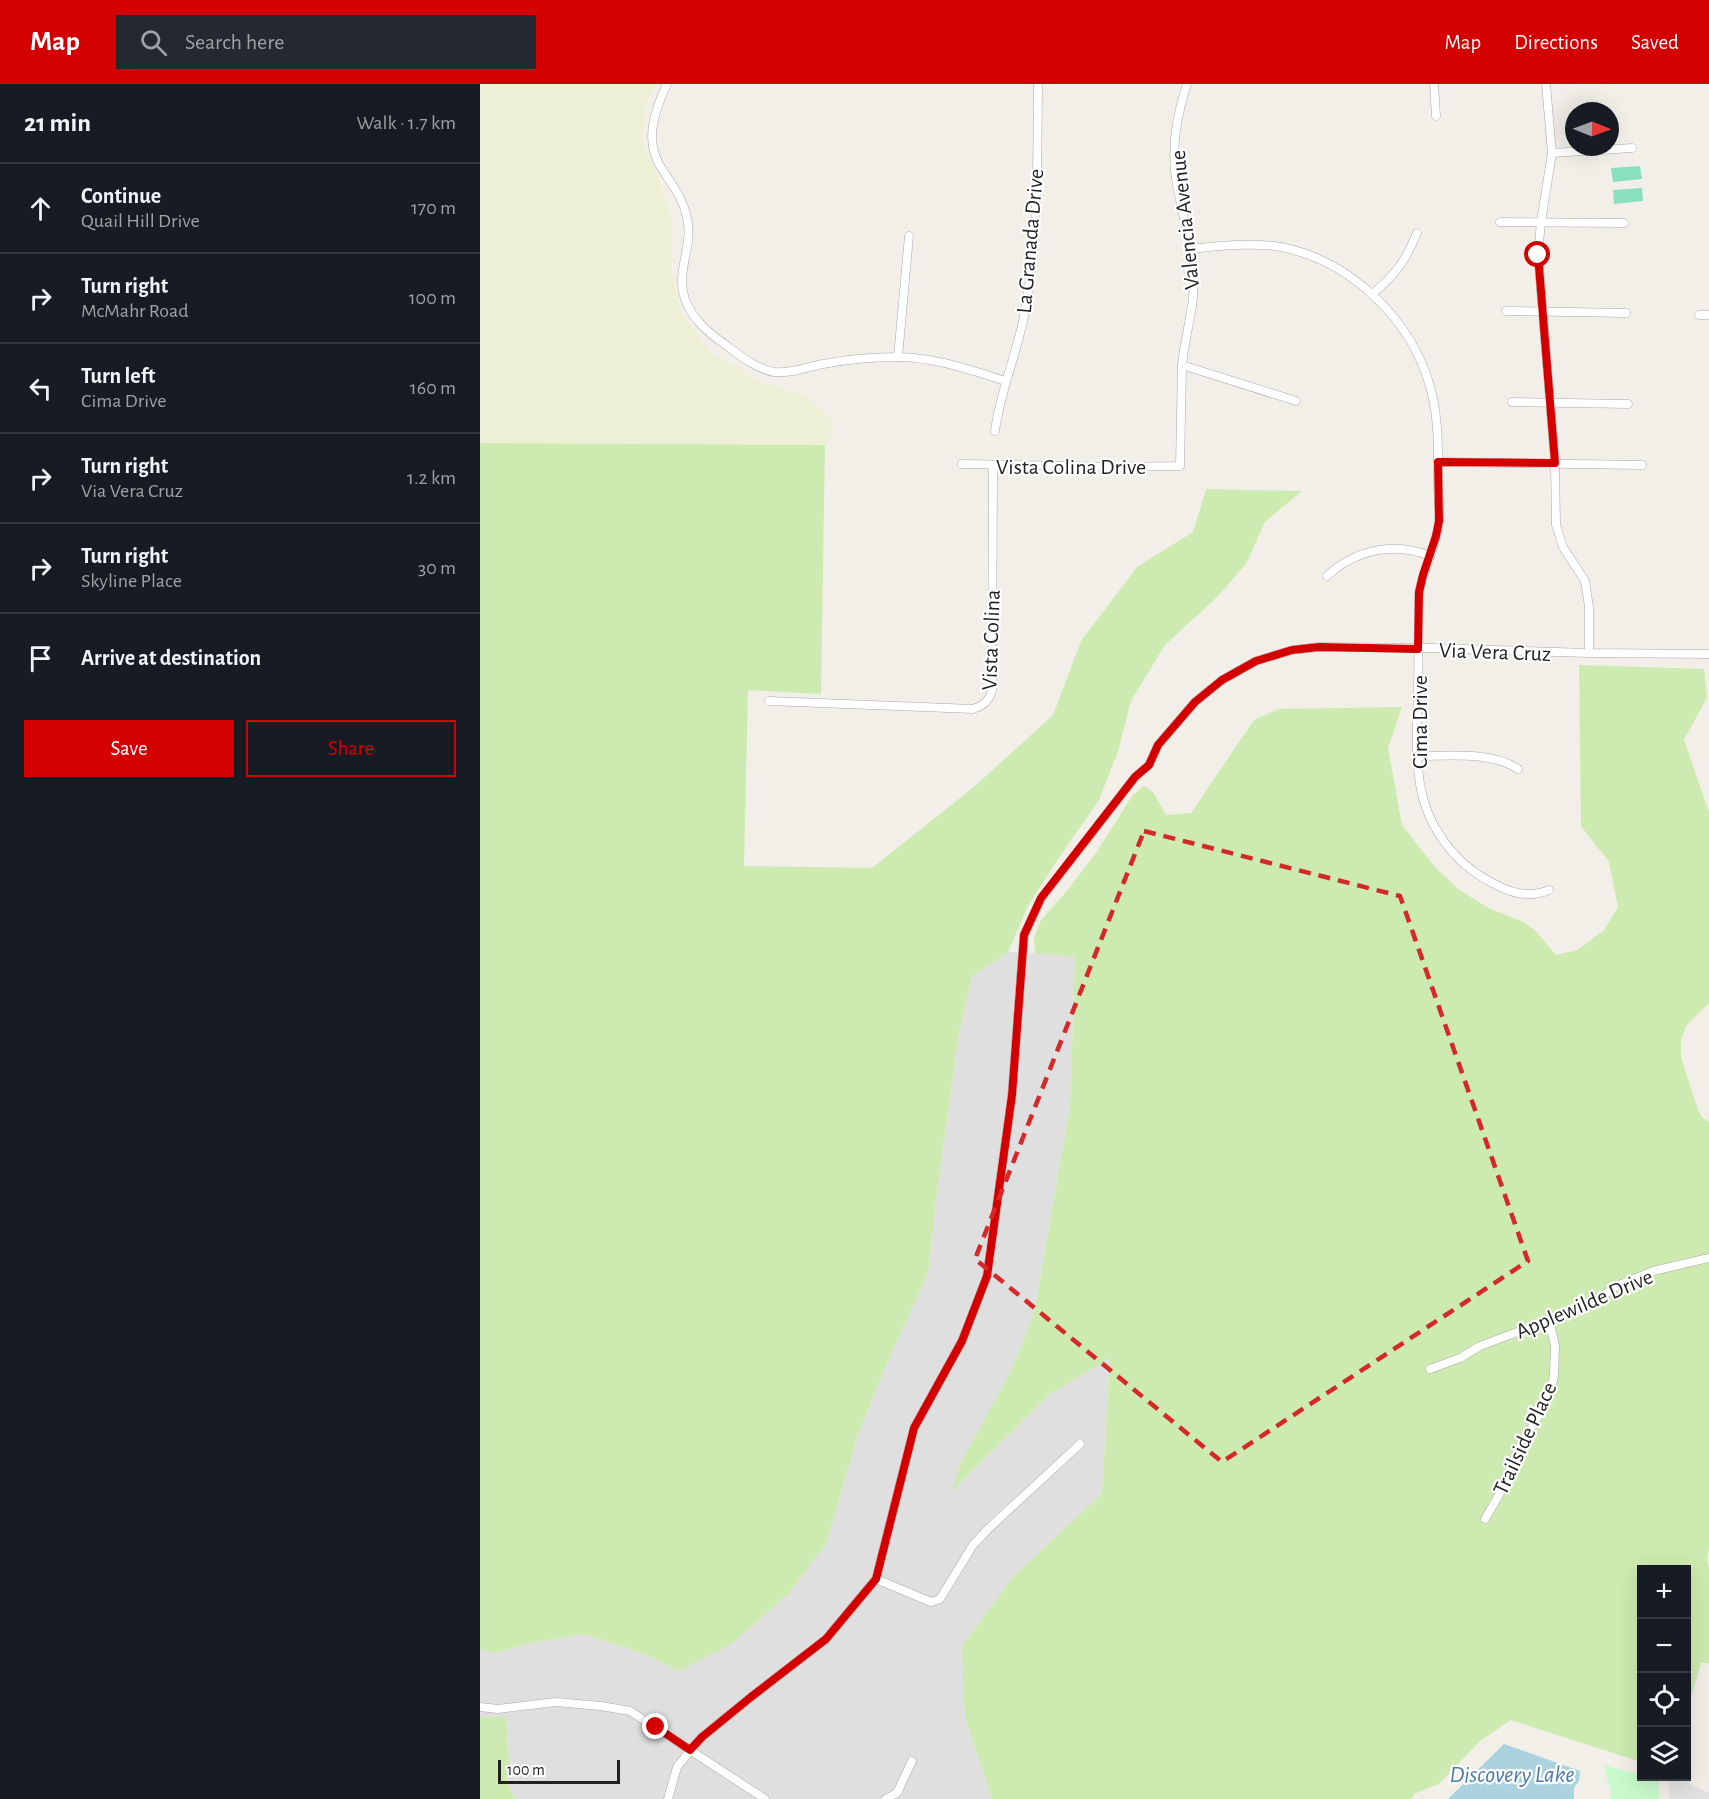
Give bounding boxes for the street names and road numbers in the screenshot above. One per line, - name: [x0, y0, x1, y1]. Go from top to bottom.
- street label: Valencia Avenue: [1167, 149, 1203, 291]
- street label: La Granada Drive: [1013, 168, 1047, 314]
- street label: Vista Colina Drive: [996, 456, 1146, 478]
- street label: Vista Colina: [978, 589, 1004, 691]
- street label: Via Vera Cruz: [1439, 639, 1551, 665]
- street label: Cima Drive: [1409, 675, 1431, 769]
- street label: Applewilde Drive: [1513, 1265, 1656, 1343]
- street label: Trailside Place: [1489, 1379, 1561, 1498]

